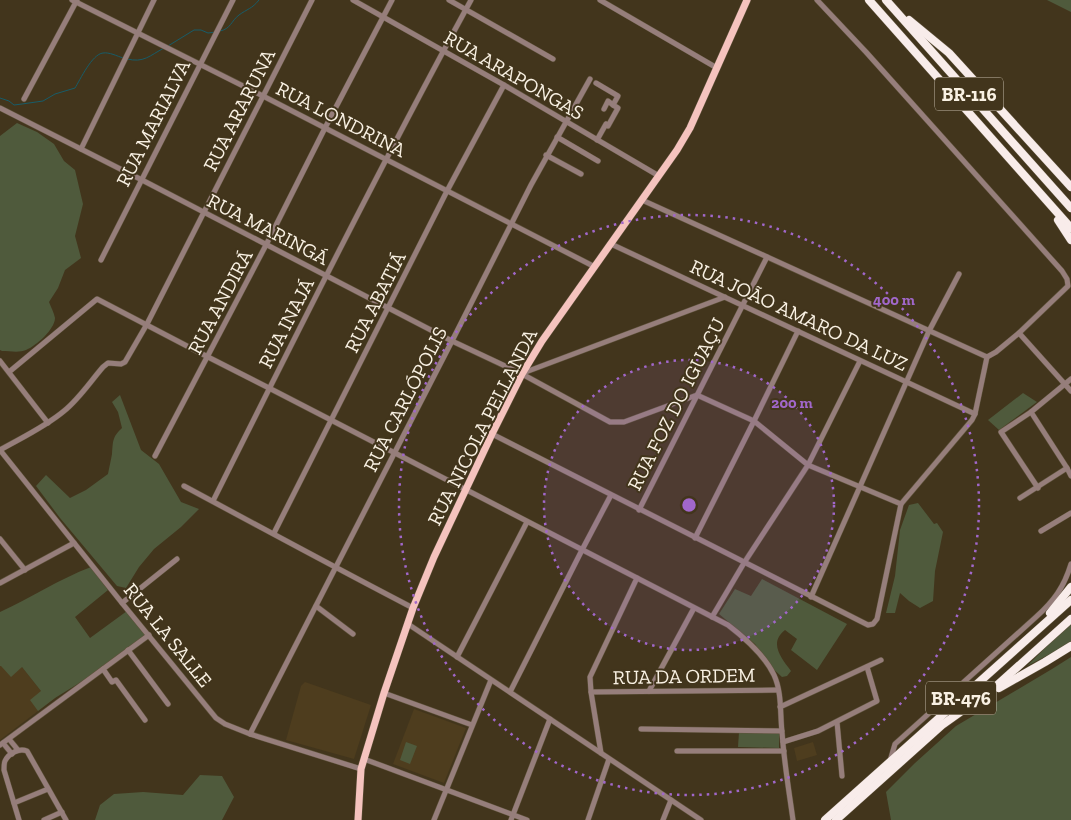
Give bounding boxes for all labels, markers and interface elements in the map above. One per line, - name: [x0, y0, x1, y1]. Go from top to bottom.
- street label: RUA ARAPONGAS: [440, 25, 588, 125]
- street label: RUA ARARUNA: [198, 44, 281, 175]
- street label: RUA MARIALVA: [111, 55, 196, 190]
- street label: RUA LONDRINA: [272, 76, 411, 162]
- road number: BR-116: [935, 78, 1003, 110]
- street label: RUA MARINGÁ: [203, 188, 334, 270]
- street label: RUA ANDIRÁ: [182, 245, 258, 358]
- street label: RUA ABATIÁ: [339, 247, 411, 357]
- street label: RUA JOÃO AMARO DA LUZ: [686, 254, 912, 376]
- street label: RUA INAJÁ: [253, 273, 319, 372]
- text: 400 m: [873, 291, 915, 309]
- street label: RUA FOZ DO IGUAÇU: [622, 314, 730, 494]
- street label: RUA CARLÓPOLIS: [358, 322, 452, 476]
- street label: RUA NICOLA PELLANDA: [422, 324, 543, 529]
- text: 200 m: [771, 394, 813, 412]
- centre of rings: [680, 496, 698, 514]
- street label: RUA LA SALLE: [119, 578, 217, 692]
- street label: RUA DA ORDEM: [612, 663, 756, 689]
- road number: BR-476: [926, 681, 996, 714]

